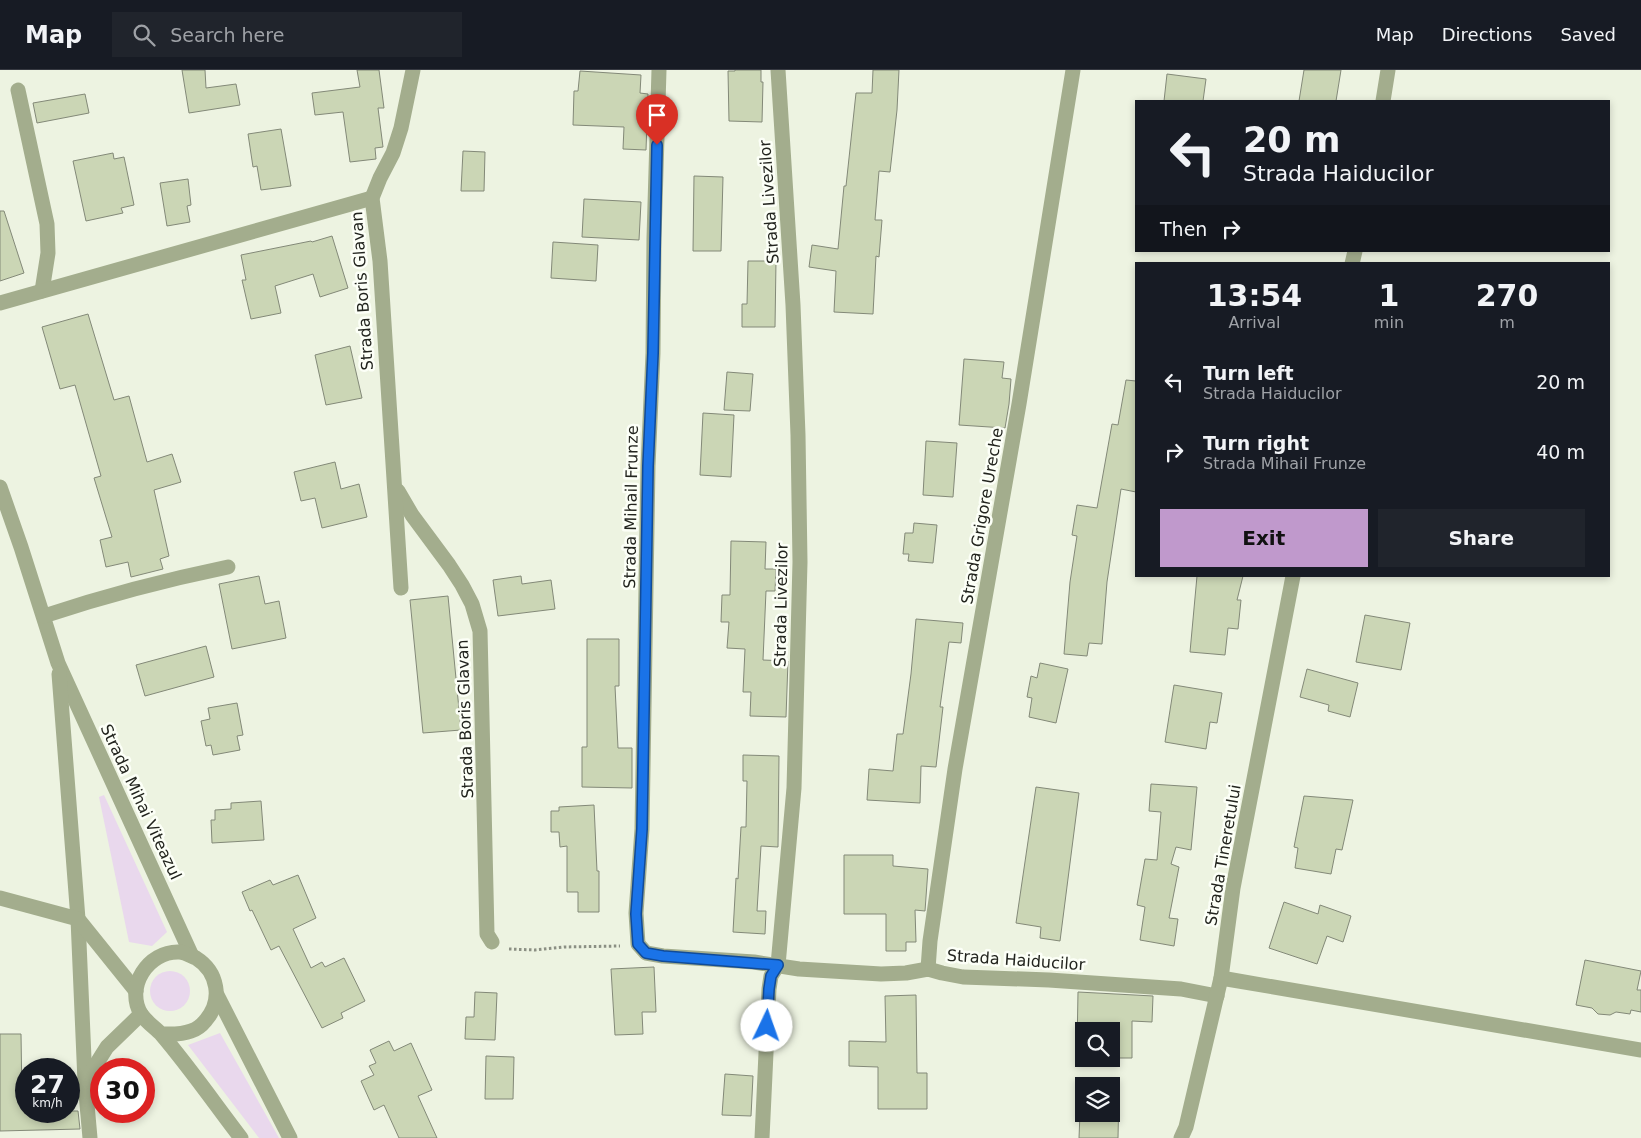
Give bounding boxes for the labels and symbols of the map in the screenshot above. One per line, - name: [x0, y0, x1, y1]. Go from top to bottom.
- pin: [636, 94, 678, 145]
- street label: Strada Livezilor: [755, 139, 783, 265]
- street label: Strada Boris Glavan: [347, 211, 377, 371]
- street label: Strada Mihail Frunze: [620, 425, 642, 589]
- street label: Strada Grigore Ureche: [957, 426, 1007, 606]
- street label: Strada Livezilor: [770, 542, 792, 667]
- street label: Strada Boris Glavan: [453, 639, 477, 799]
- street label: Strada Mihai Viteazul: [97, 721, 185, 883]
- street label: Strada Tineretului: [1201, 783, 1245, 927]
- street label: Strada Haiducilor: [946, 946, 1086, 974]
- position arrow: [740, 999, 792, 1051]
- speed limit sign: 30: [90, 1058, 155, 1123]

